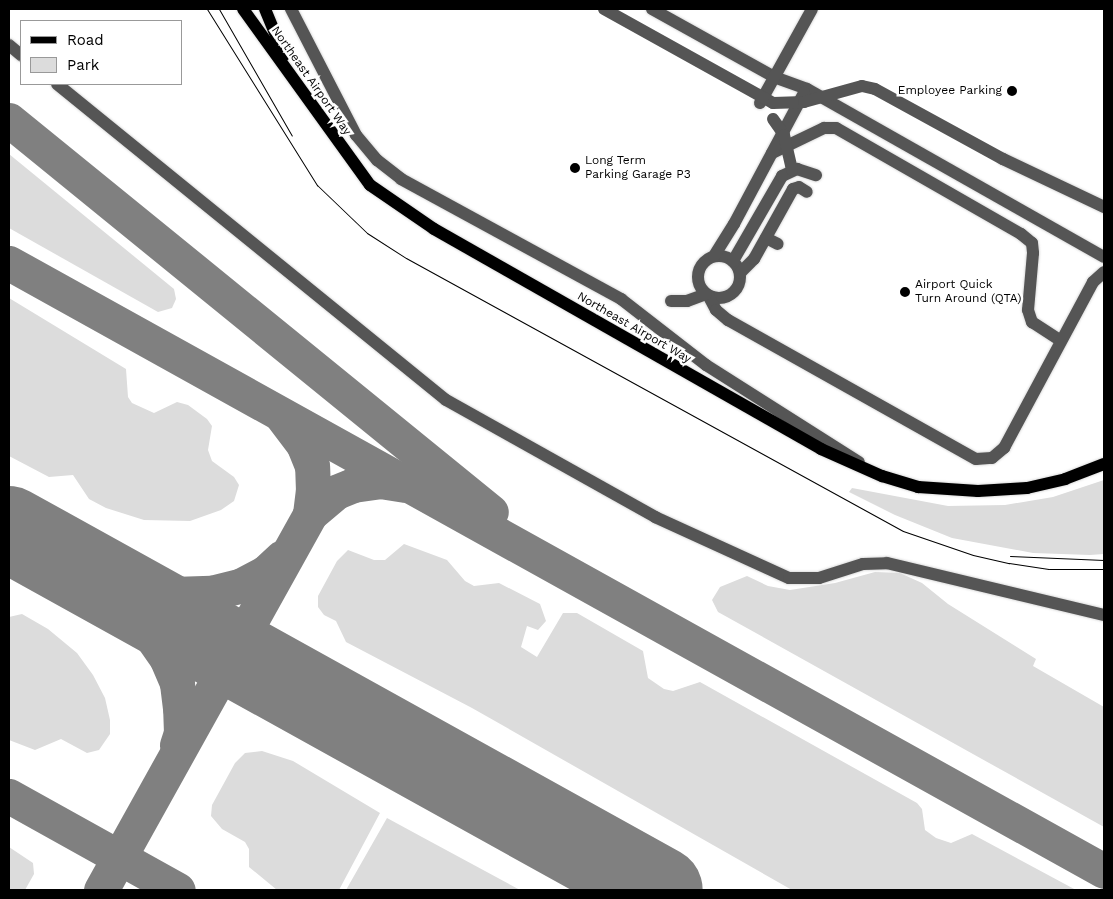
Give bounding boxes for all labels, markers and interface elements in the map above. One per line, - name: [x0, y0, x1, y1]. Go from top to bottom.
- legend: [20, 20, 182, 85]
- street label: Northeast Airport Way: [268, 24, 354, 138]
- text: Road: [67, 31, 104, 49]
- text: Park: [67, 56, 99, 74]
- place label: Employee Parking: [898, 84, 1002, 98]
- marker: Employee Parking: [1006, 85, 1018, 97]
- place label: Long Term Parking Garage P3: [585, 154, 691, 182]
- marker: Long Term Parking Garage P3: [569, 162, 581, 174]
- place label: Airport Quick Turn Around (QTA): [915, 278, 1022, 306]
- marker: Airport Quick Turn Around (QTA): [899, 286, 911, 298]
- street label: Northeast Airport Way: [574, 289, 694, 367]

